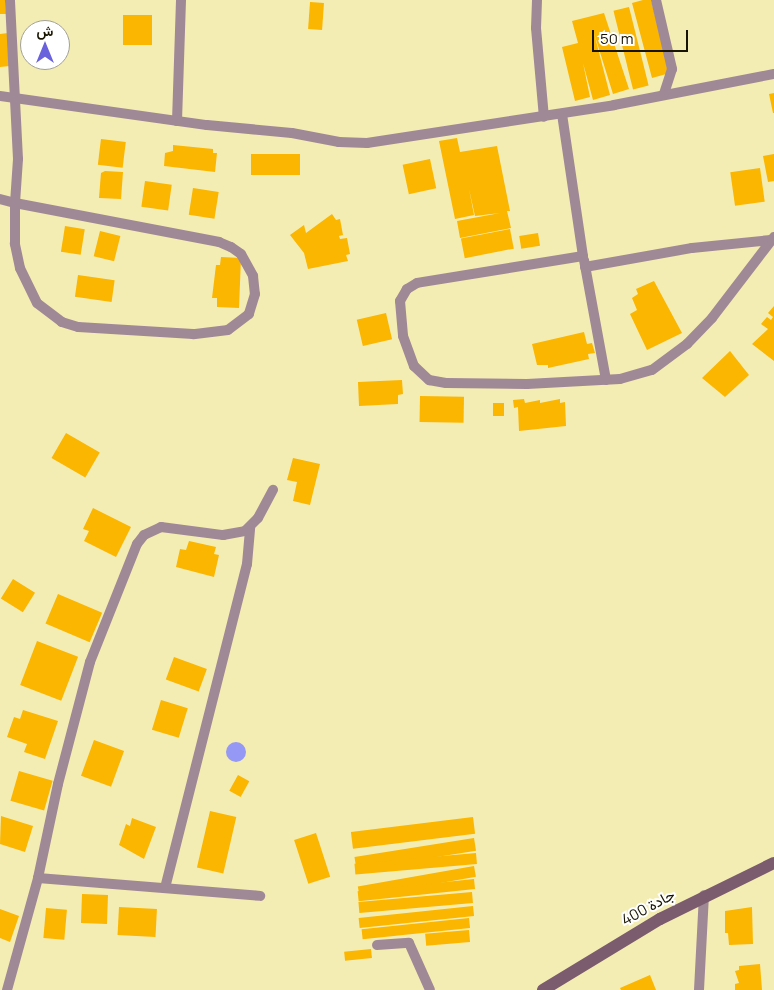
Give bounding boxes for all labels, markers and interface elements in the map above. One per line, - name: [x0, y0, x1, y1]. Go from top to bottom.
- north arrow: [20, 20, 70, 70]
- scale bar: [594, 20, 690, 52]
- text: ش: [37, 21, 53, 40]
- text: 50 m: [600, 28, 634, 49]
- street label: جادة 400: [618, 885, 678, 929]

